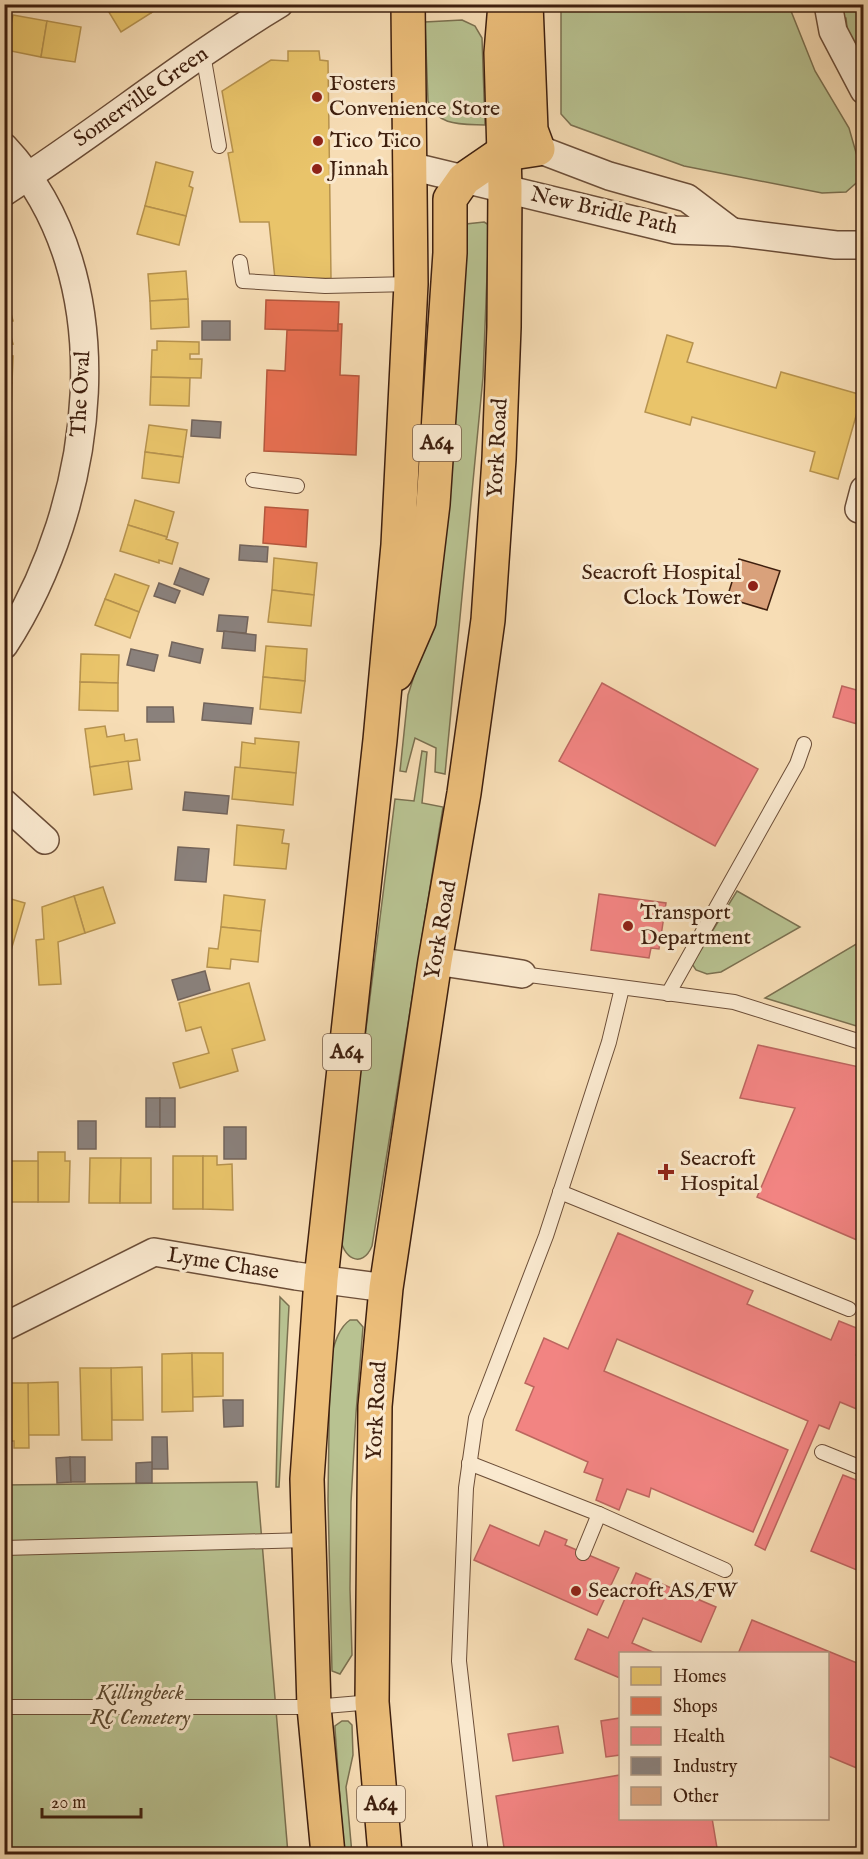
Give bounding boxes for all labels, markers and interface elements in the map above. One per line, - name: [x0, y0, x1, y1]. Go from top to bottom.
- street label: Somerville Green: [68, 40, 214, 154]
- place label: Fosters Convenience Store: [329, 70, 500, 123]
- marker: Fosters Convenience Store: [310, 90, 324, 104]
- place label: Tico Tico: [330, 127, 421, 155]
- marker: Tico Tico: [311, 134, 325, 148]
- place label: Jinnah: [326, 155, 389, 183]
- marker: Jinnah: [310, 162, 324, 176]
- street label: New Bridle Path: [528, 180, 681, 242]
- street label: The Oval: [65, 350, 97, 438]
- street label: York Road: [481, 397, 515, 499]
- road number: A64: [413, 425, 461, 461]
- place label: Seacroft Hospital Clock Tower: [582, 559, 741, 612]
- marker: Seacroft Hospital Clock Tower: [746, 579, 760, 593]
- street label: York Road: [419, 878, 463, 982]
- place label: Transport Department: [640, 899, 751, 952]
- marker: Transport Department: [621, 919, 635, 933]
- road number: A64: [323, 1034, 371, 1070]
- place label: Seacroft Hospital: [680, 1145, 759, 1198]
- marker: Seacroft Hospital: [657, 1163, 675, 1181]
- street label: Lyme Chase: [165, 1241, 281, 1287]
- street label: York Road: [360, 1360, 394, 1462]
- place label: Seacroft AS/FW: [588, 1577, 738, 1605]
- marker: Seacroft AS/FW: [569, 1584, 583, 1598]
- legend: [619, 1652, 829, 1820]
- text: Homes: [673, 1666, 726, 1689]
- park label: Killingbeck RC Cemetery: [90, 1679, 191, 1732]
- text: Shops: [673, 1696, 718, 1719]
- text: Health: [673, 1726, 725, 1749]
- text: Industry: [673, 1756, 737, 1779]
- scale bar: [42, 1781, 141, 1819]
- road number: A64: [357, 1786, 405, 1822]
- text: Other: [673, 1786, 719, 1809]
- text: 20 m: [51, 1792, 86, 1815]

